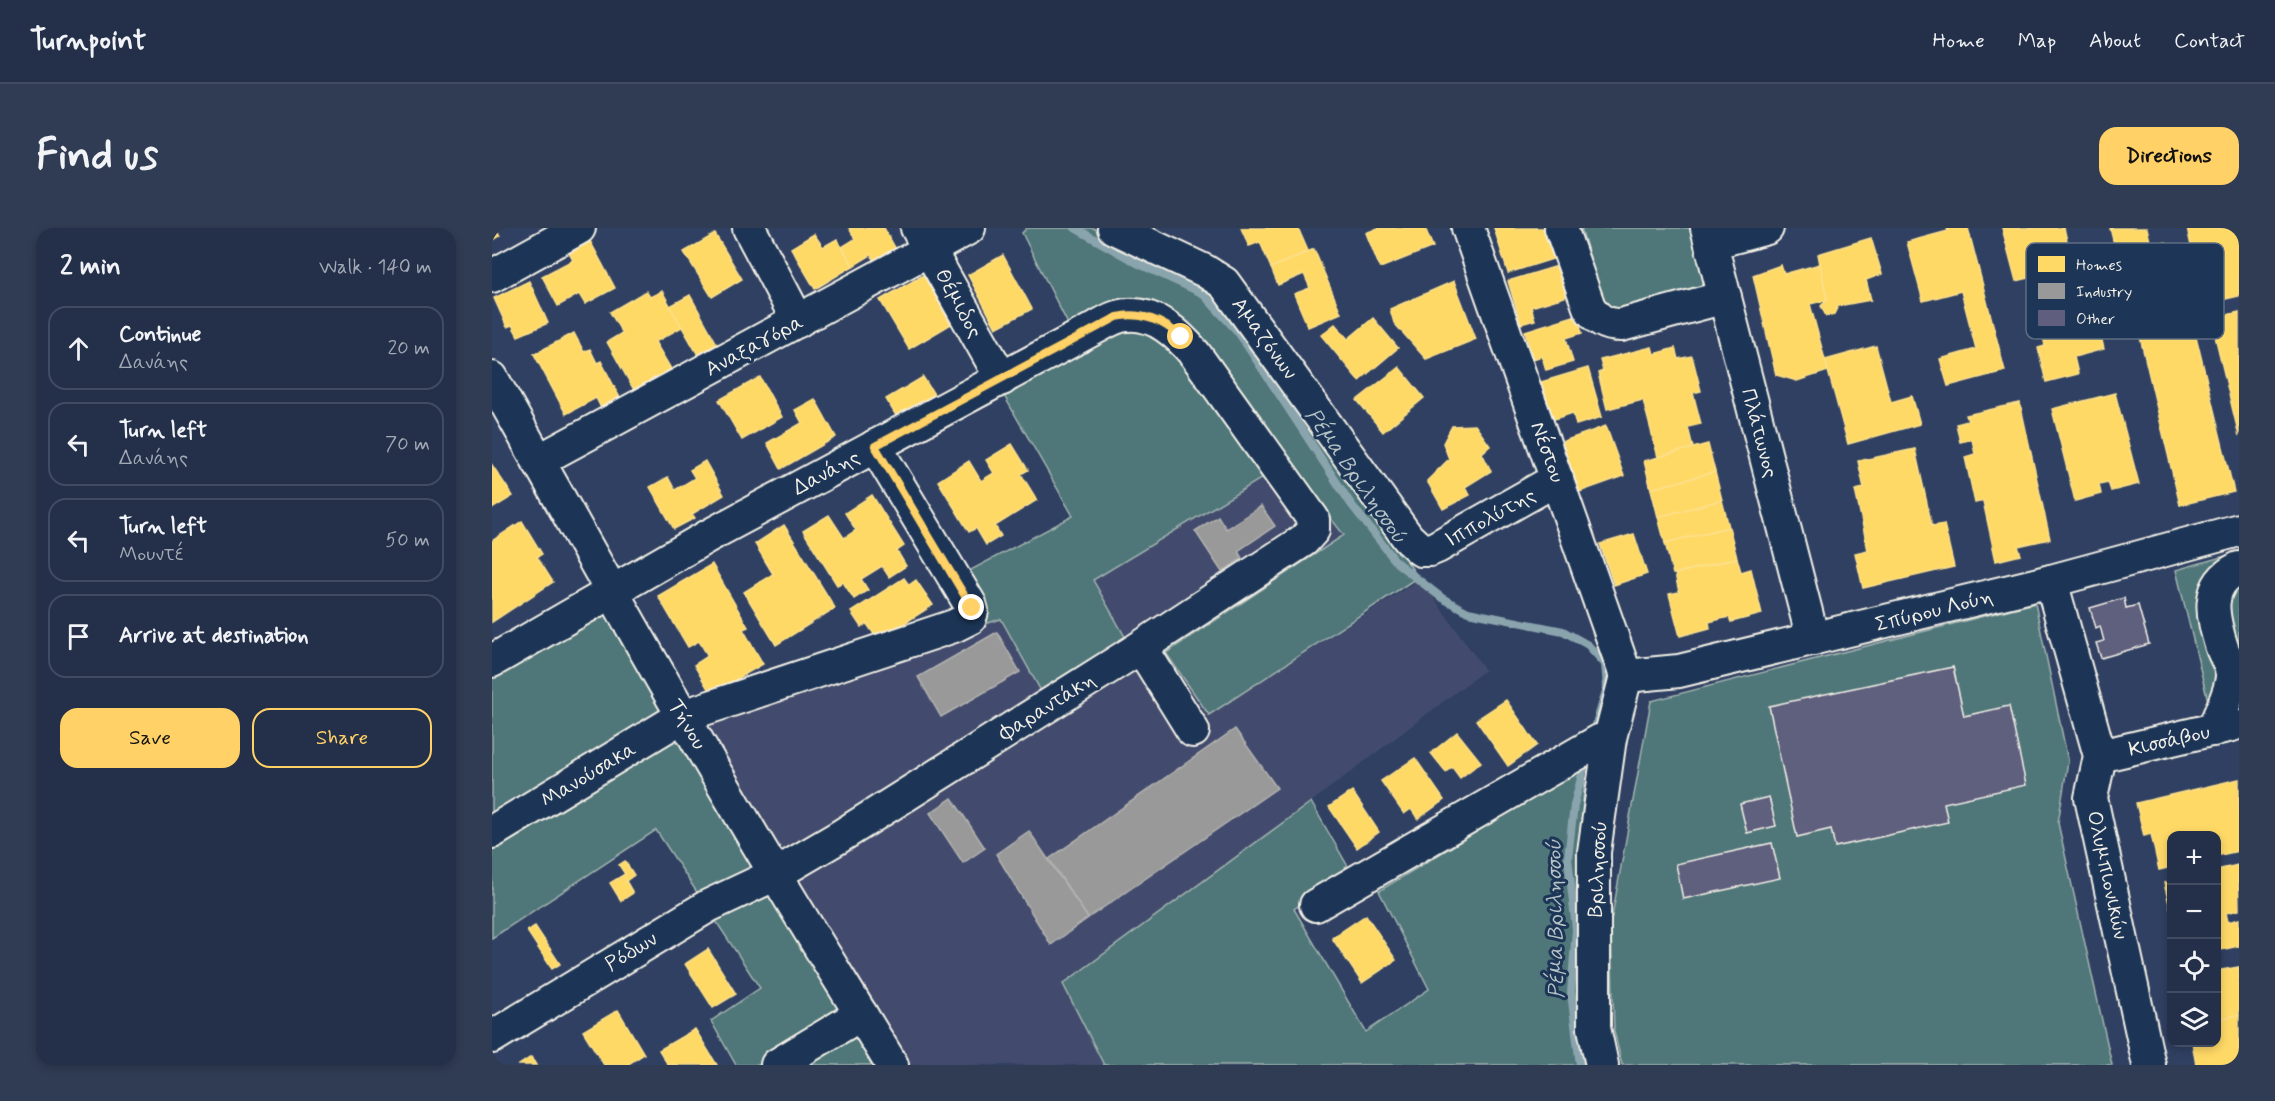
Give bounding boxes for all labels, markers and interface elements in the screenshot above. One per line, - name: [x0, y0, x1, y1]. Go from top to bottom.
- text: Turnpoint: [30, 23, 146, 60]
- text: Home: [1933, 27, 1985, 55]
- text: Map: [2018, 27, 2056, 55]
- text: About: [2089, 27, 2141, 55]
- text: Contact: [2174, 27, 2245, 55]
- button: Directions: [2099, 127, 2239, 185]
- text: Find us: [36, 129, 158, 184]
- legend: [2026, 243, 2224, 339]
- text: 2 min: [60, 250, 121, 284]
- text: Walk · 140 m: [319, 254, 432, 281]
- text: Homes: [2076, 255, 2122, 276]
- street label: Θέμιδος: [928, 263, 989, 343]
- text: Industry: [2076, 282, 2132, 303]
- street label: Αμαζόνων: [1225, 292, 1303, 385]
- street label: Αναξαγόρα: [700, 308, 809, 384]
- text: Other: [2076, 309, 2115, 330]
- text: Continue: [119, 321, 201, 349]
- route start: [1167, 323, 1193, 349]
- icon: ahead: [62, 332, 95, 365]
- text: 20 m: [387, 335, 430, 362]
- text: Δανάης: [119, 349, 188, 376]
- street label: Πλάτωνος: [1734, 385, 1784, 481]
- water label: Ρέμα Βριλησσού: [1298, 403, 1414, 550]
- text: Turn left: [119, 417, 207, 445]
- street label: Νέστου: [1523, 418, 1572, 487]
- icon: left: [62, 428, 95, 461]
- text: 70 m: [385, 431, 430, 458]
- street label: Δανάης: [788, 444, 865, 502]
- text: Δανάης: [119, 445, 188, 472]
- street label: Ιππολύτης: [1440, 481, 1541, 554]
- text: Turn left: [119, 513, 207, 541]
- icon: left: [62, 524, 95, 557]
- text: 50 m: [385, 527, 430, 554]
- text: Μουντέ: [119, 541, 184, 568]
- street label: Σπύρου Λούη: [1872, 583, 1996, 639]
- route end: [958, 594, 984, 620]
- icon: arrive: [62, 620, 95, 653]
- text: Arrive at destination: [119, 622, 309, 650]
- street label: Φαραντάκη: [993, 666, 1101, 748]
- street label: Τήνου: [661, 694, 713, 755]
- button: Save: [60, 708, 240, 768]
- button: Share: [252, 708, 432, 768]
- street label: Κισσάβου: [2126, 718, 2213, 764]
- street label: Μανούσακα: [536, 735, 642, 814]
- street label: Ολυμπιονικών: [2080, 808, 2134, 942]
- street label: Βριλησσού: [1581, 820, 1615, 918]
- map controls: [2167, 831, 2221, 1047]
- button: +: [2167, 831, 2221, 885]
- water label: Ρέμα Βριλησσού: [1540, 838, 1571, 999]
- button: −: [2167, 885, 2221, 939]
- street label: Ρόδων: [600, 925, 663, 978]
- button: locate: [2167, 939, 2221, 993]
- button: layers: [2167, 993, 2221, 1047]

